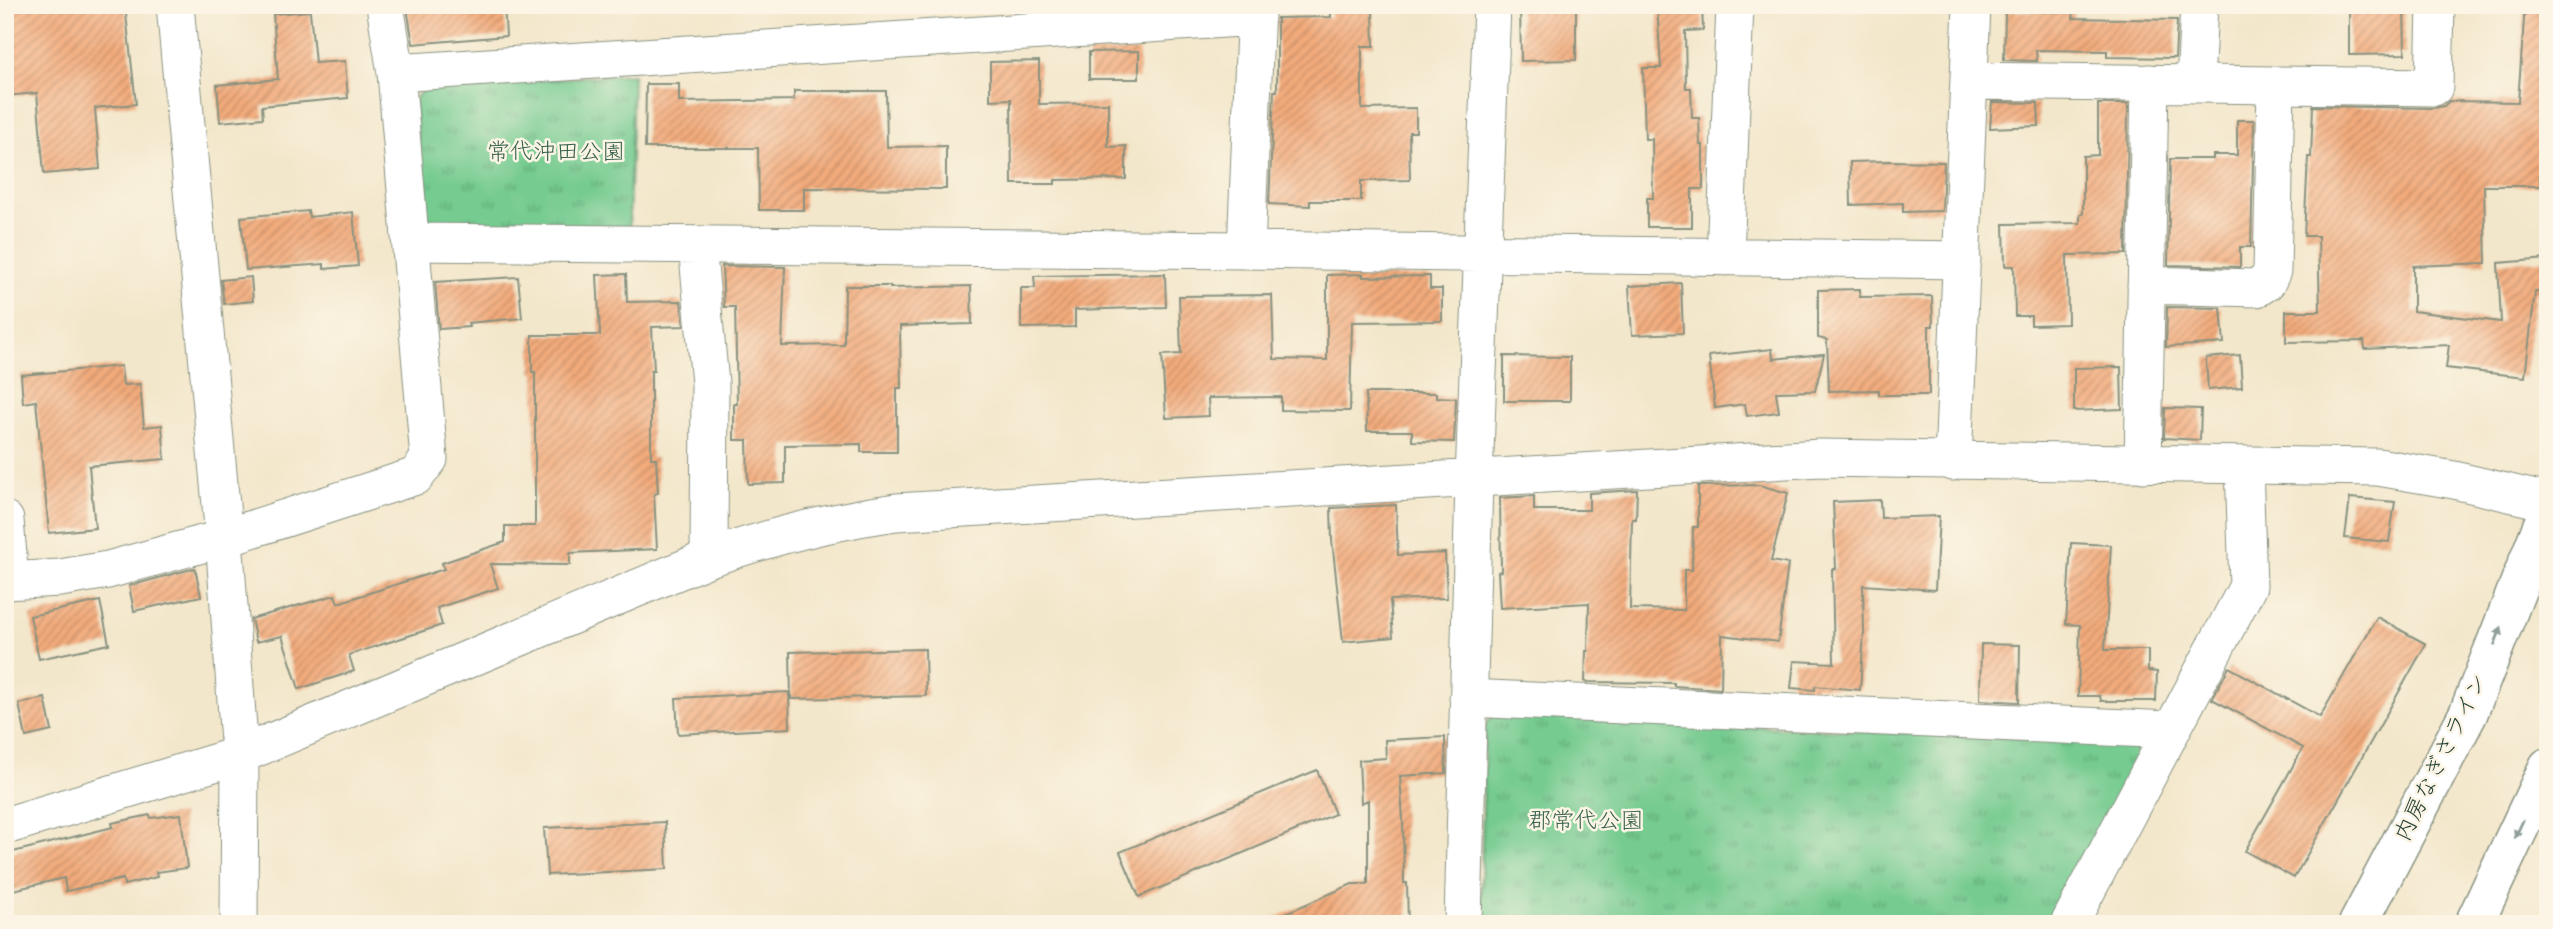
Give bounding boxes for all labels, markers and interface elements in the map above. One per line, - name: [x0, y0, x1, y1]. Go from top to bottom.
- park label: 常代沖田公園: [487, 138, 625, 168]
- one-way arrow: [2493, 626, 2504, 647]
- street label: 内房なぎさライン: [2388, 669, 2496, 847]
- park label: 郡常代公園: [1529, 807, 1644, 837]
- one-way arrow: [2513, 819, 2524, 839]

